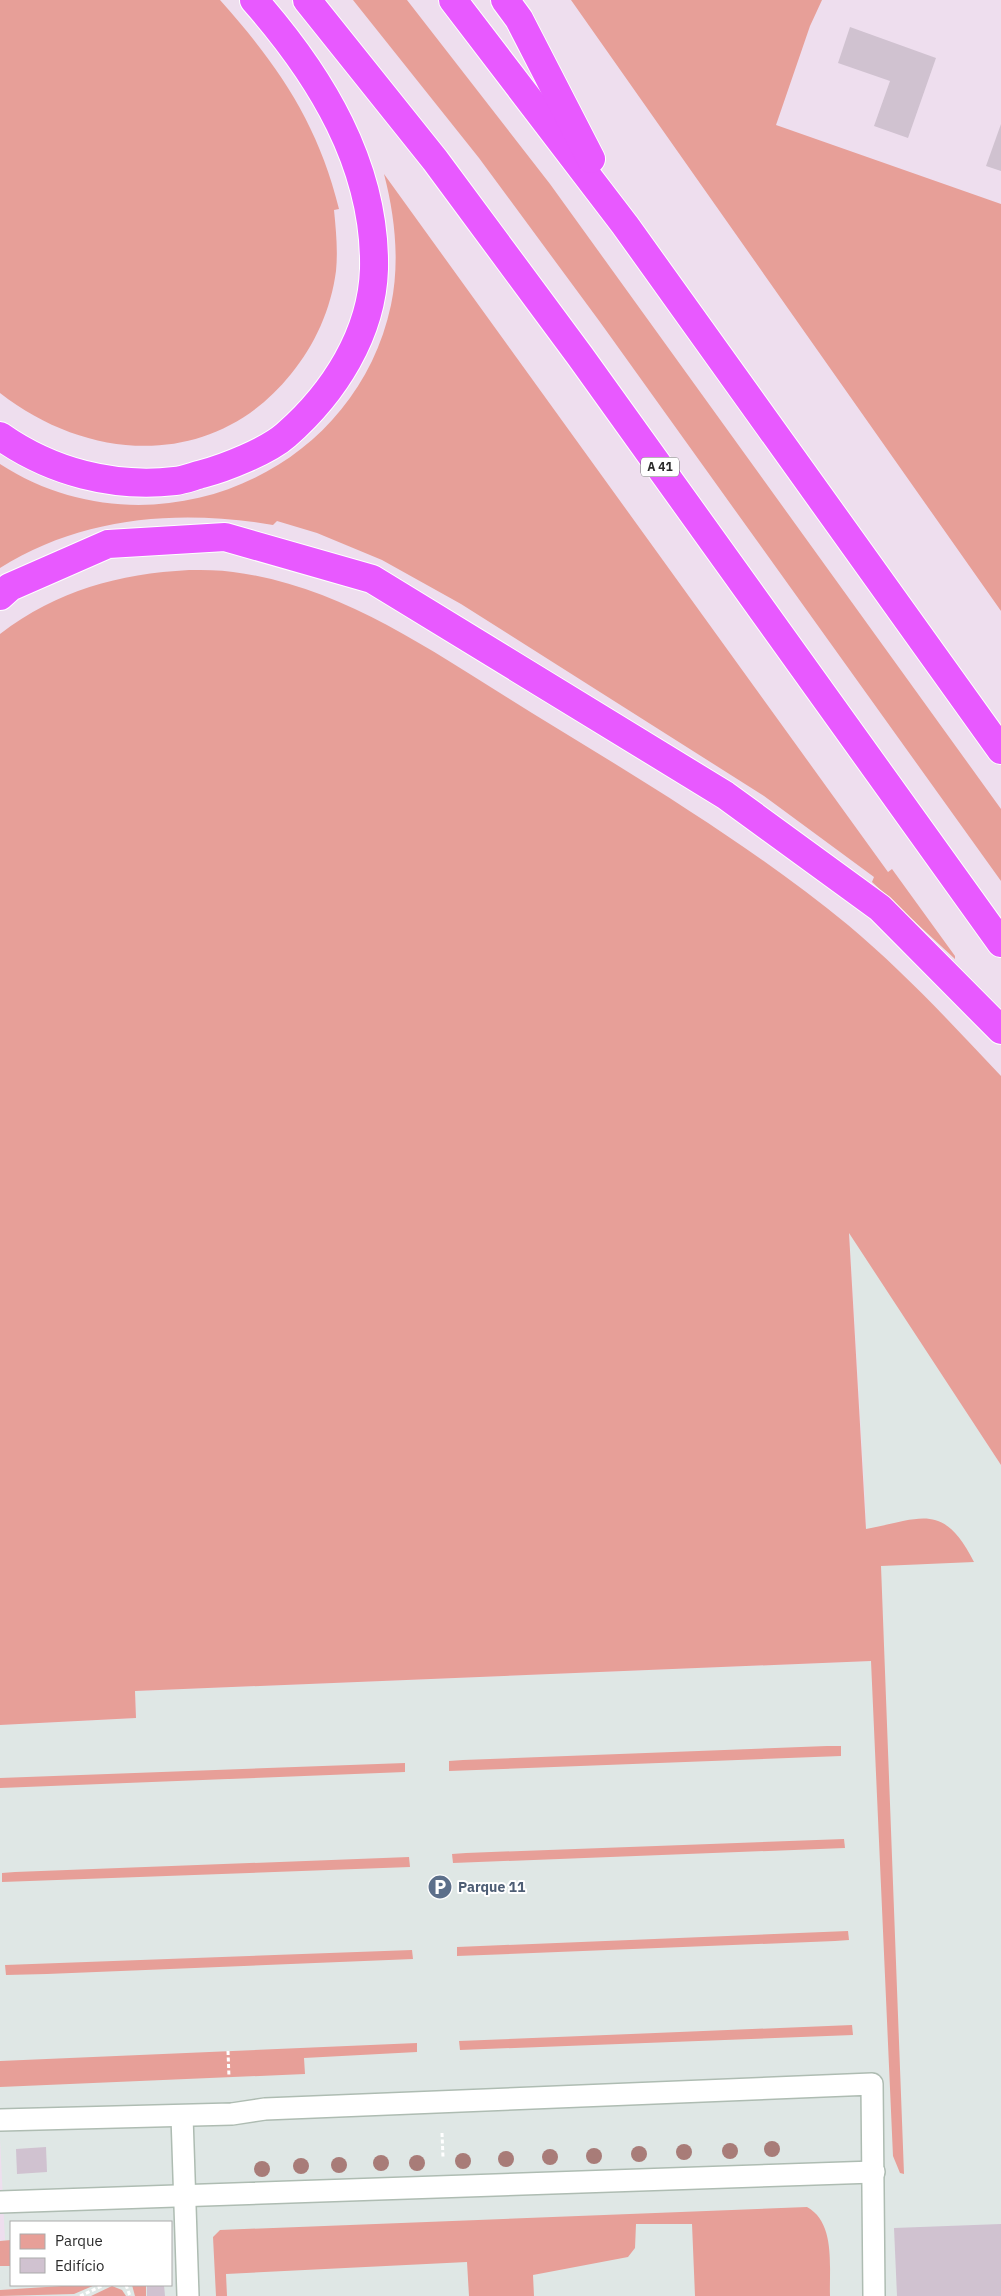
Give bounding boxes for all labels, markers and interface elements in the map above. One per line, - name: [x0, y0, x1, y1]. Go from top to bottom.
- road number: A 41: [641, 458, 679, 477]
- parking icon: Parque 11: [427, 1874, 453, 1900]
- place label: Parque 11: [458, 1878, 526, 1896]
- legend: [10, 2221, 172, 2286]
- text: Parque: [55, 2231, 103, 2250]
- text: Edifício: [55, 2256, 104, 2275]

